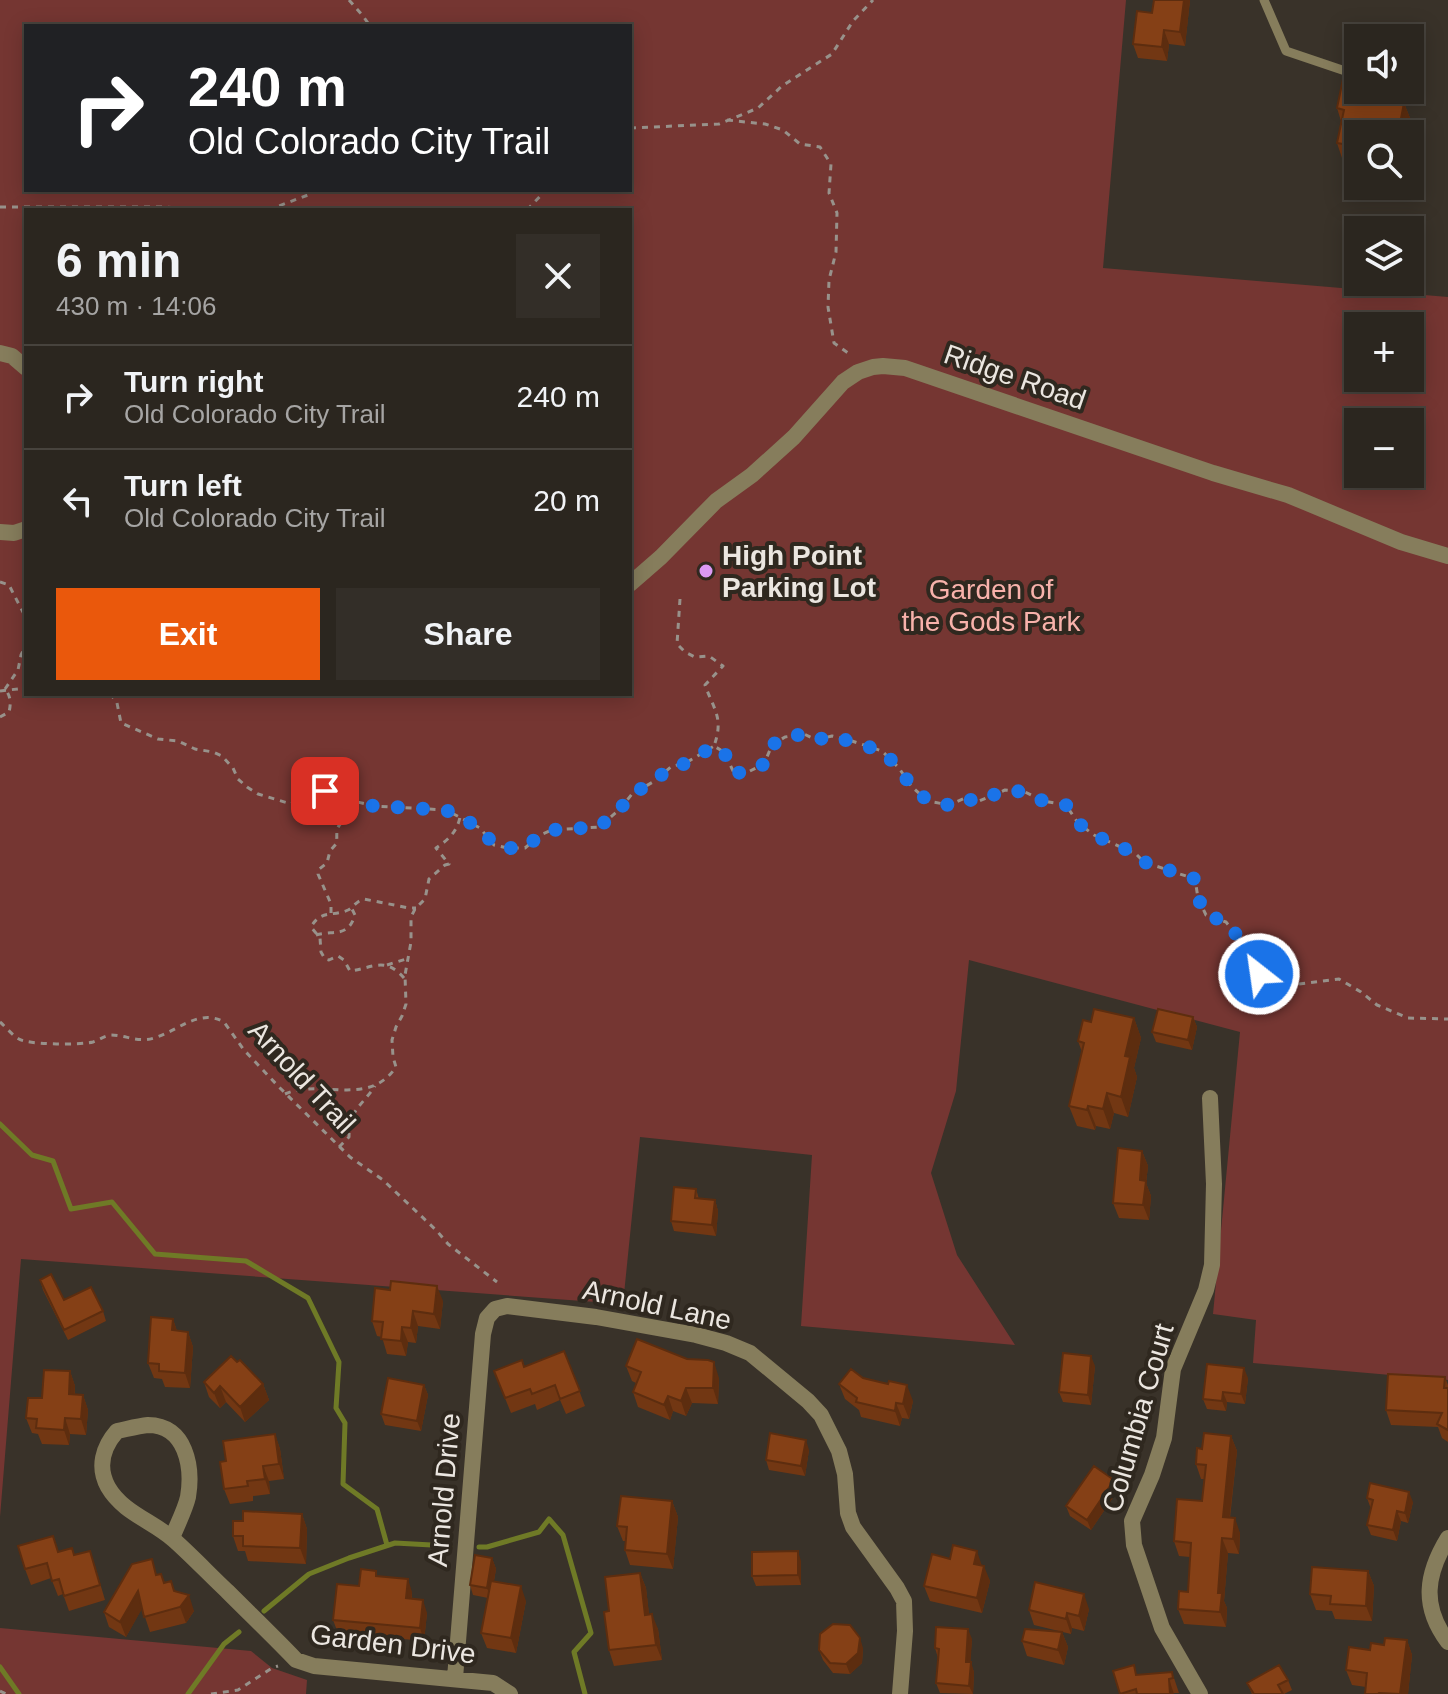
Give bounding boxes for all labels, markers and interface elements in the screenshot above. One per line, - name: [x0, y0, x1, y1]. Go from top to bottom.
- map controls: [1344, 24, 1424, 488]
- button: sound: [1344, 24, 1424, 104]
- text: 240 m: [188, 55, 347, 118]
- icon: right: [56, 56, 160, 160]
- button: search: [1344, 120, 1424, 200]
- text: Old Colorado City Trail: [188, 121, 550, 162]
- button: layers: [1344, 216, 1424, 296]
- text: 6 min: [56, 234, 181, 287]
- button: close: [516, 234, 600, 318]
- text: 430 m · 14:06: [56, 291, 216, 321]
- button: +: [1344, 312, 1424, 392]
- street label: Ridge Road: [940, 338, 1090, 416]
- text: Turn right: [124, 365, 263, 398]
- icon: right: [56, 375, 100, 419]
- text: 240 m: [517, 380, 600, 413]
- text: Old Colorado City Trail: [124, 399, 386, 429]
- button: −: [1344, 408, 1424, 488]
- text: Turn left: [124, 469, 242, 502]
- icon: left: [56, 479, 100, 523]
- text: 20 m: [533, 484, 600, 517]
- text: Old Colorado City Trail: [124, 503, 386, 533]
- place label: High Point Parking Lot: [722, 540, 876, 603]
- marker: High Point Parking Lot: [697, 562, 715, 580]
- park label: Garden of the Gods Park: [902, 574, 1081, 637]
- button: Exit: [56, 588, 320, 680]
- button: Share: [336, 588, 600, 680]
- pin: [291, 757, 359, 825]
- icon: arrive: [303, 769, 347, 813]
- position arrow: [1217, 932, 1301, 1016]
- street label: Arnold Trail: [242, 1015, 362, 1139]
- street label: Arnold Lane: [580, 1274, 734, 1336]
- street label: Columbia Court: [1096, 1320, 1180, 1516]
- street label: Arnold Drive: [422, 1412, 466, 1568]
- street label: Garden Drive: [308, 1618, 478, 1670]

